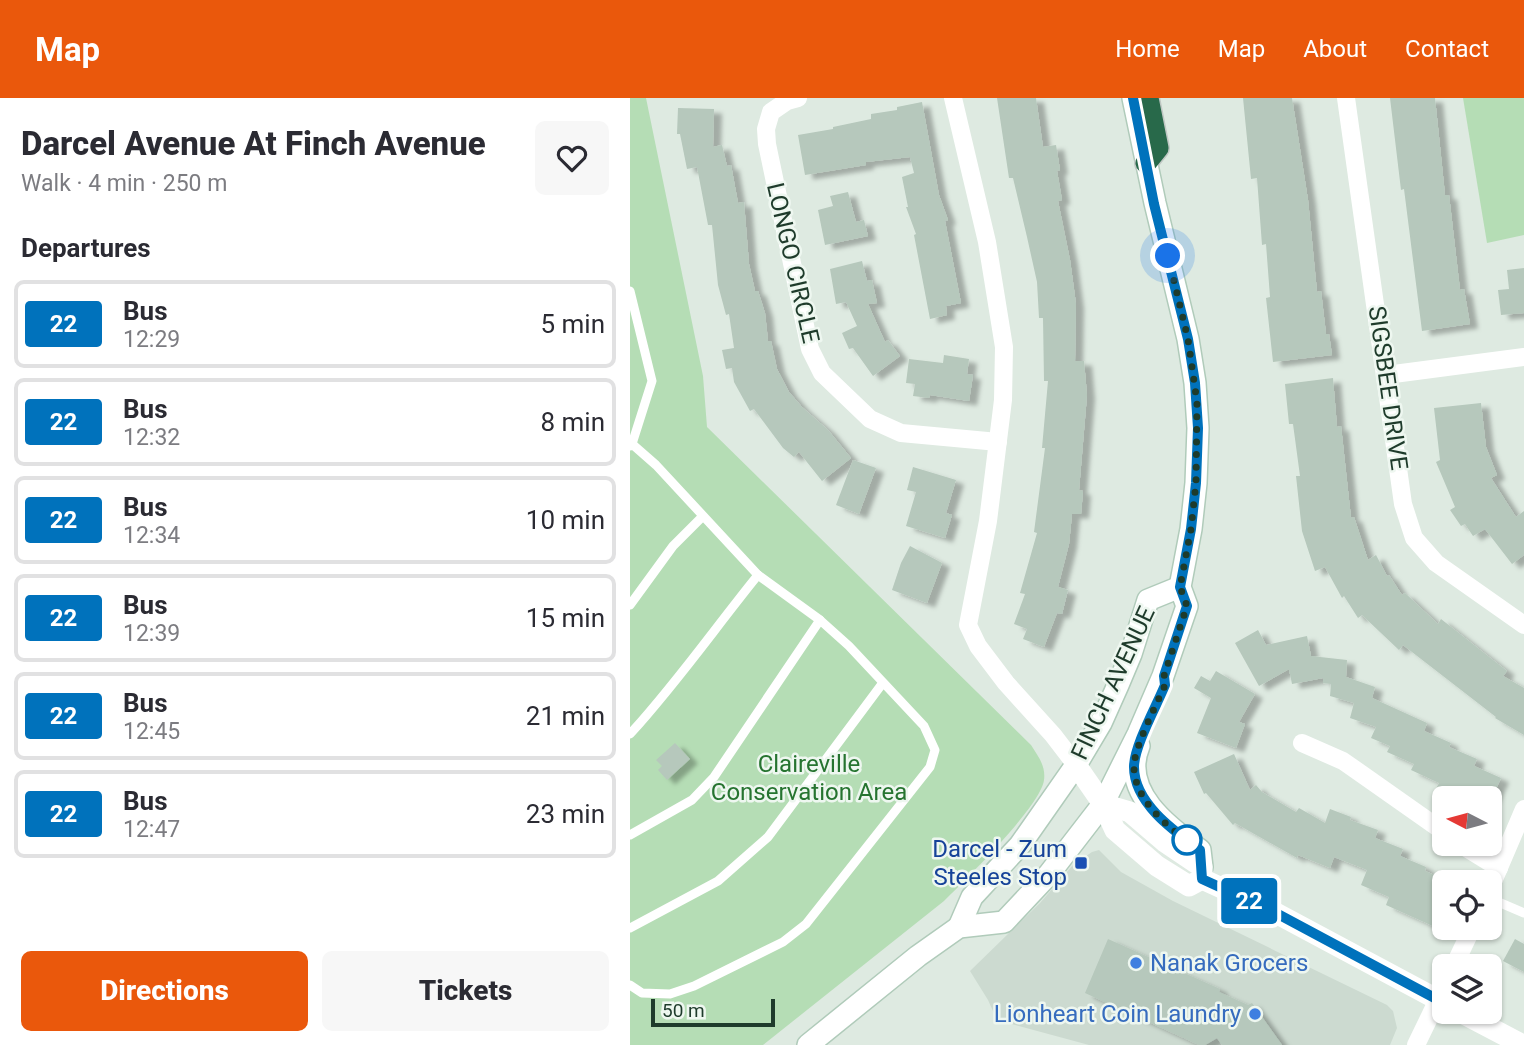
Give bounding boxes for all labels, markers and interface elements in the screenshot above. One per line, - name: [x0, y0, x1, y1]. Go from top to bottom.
- text: Map: [35, 30, 100, 69]
- text: Home: [1115, 35, 1180, 63]
- text: Map: [1218, 35, 1265, 63]
- text: About: [1303, 35, 1367, 63]
- text: Contact: [1405, 35, 1489, 63]
- button: heart: [535, 121, 609, 195]
- text: Darcel Avenue At Finch Avenue: [21, 124, 486, 163]
- text: Walk · 4 min · 250 m: [21, 170, 227, 197]
- street label: LONGO CIRCLE: [761, 180, 825, 346]
- text: Departures: [21, 233, 151, 263]
- your location: [1150, 238, 1185, 273]
- text: Bus: [123, 296, 168, 326]
- street label: SIGSBEE DRIVE: [1363, 304, 1413, 472]
- text: 5 min: [540, 309, 605, 339]
- text: 22: [50, 310, 77, 338]
- text: 12:29: [123, 326, 180, 353]
- text: Bus: [123, 394, 168, 424]
- text: 8 min: [540, 407, 605, 437]
- text: 22: [50, 408, 77, 436]
- text: 12:32: [123, 424, 180, 451]
- text: Bus: [123, 492, 168, 522]
- text: 10 min: [526, 505, 605, 535]
- text: 22: [50, 506, 77, 534]
- text: 12:34: [123, 522, 180, 549]
- text: Bus: [123, 590, 168, 620]
- street label: FINCH AVENUE: [1065, 602, 1161, 764]
- text: 15 min: [526, 603, 605, 633]
- text: 22: [50, 604, 77, 632]
- text: 12:39: [123, 620, 180, 647]
- text: Bus: [123, 688, 168, 718]
- text: 21 min: [526, 701, 605, 731]
- text: 22: [50, 702, 77, 730]
- text: 12:45: [123, 718, 180, 745]
- park label: Claireville Conservation Area: [711, 750, 907, 806]
- text: Bus: [123, 786, 168, 816]
- north arrow: [1432, 786, 1502, 856]
- map controls: [1432, 786, 1502, 1024]
- text: 23 min: [526, 799, 605, 829]
- text: 22: [50, 800, 77, 828]
- text: 12:47: [123, 816, 180, 843]
- unlabelled marker: [1172, 825, 1202, 855]
- place label: Darcel - Zum Steeles Stop: [932, 835, 1067, 891]
- marker: Darcel - Zum Steeles Stop: [1073, 855, 1089, 871]
- button: locate: [1432, 870, 1502, 940]
- line badge: 22: [1218, 878, 1280, 924]
- text: 22: [1235, 887, 1263, 915]
- place label: Nanak Grocers: [1150, 949, 1308, 977]
- button: Directions: [21, 951, 308, 1031]
- button: Tickets: [322, 951, 609, 1031]
- button: layers: [1432, 954, 1502, 1024]
- marker: Nanak Grocers: [1128, 955, 1144, 971]
- scale bar: [651, 996, 775, 1028]
- text: 50 m: [662, 999, 705, 1022]
- place label: Lionheart Coin Laundry: [994, 1000, 1242, 1028]
- marker: Lionheart Coin Laundry: [1247, 1006, 1263, 1022]

